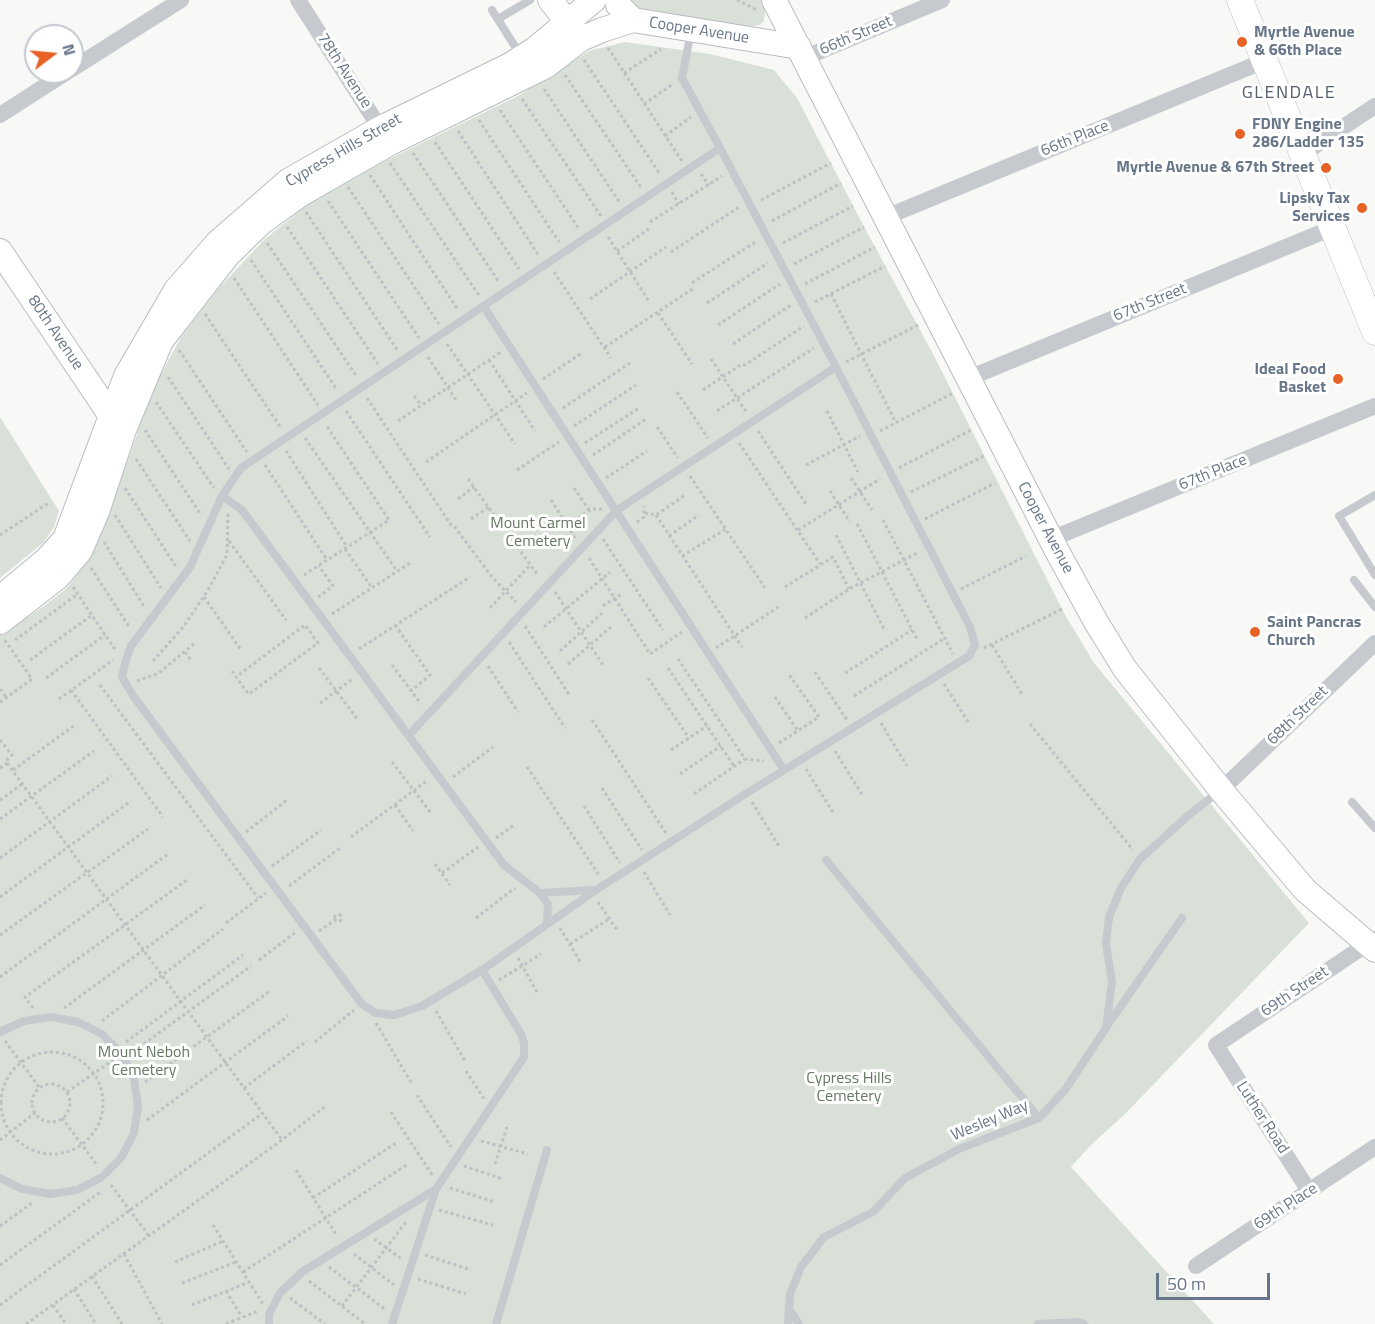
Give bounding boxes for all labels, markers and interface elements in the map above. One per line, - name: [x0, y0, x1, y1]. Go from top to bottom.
- street label: 66th Street: [817, 12, 895, 60]
- street label: Cooper Avenue: [648, 14, 750, 48]
- place label: Myrtle Avenue & 66th Place: [1254, 23, 1355, 61]
- north arrow: [24, 24, 84, 84]
- street label: 78th Avenue: [313, 30, 375, 112]
- marker: Myrtle Avenue & 66th Place: [1235, 35, 1249, 49]
- text: N: [56, 41, 82, 58]
- district label: GLENDALE: [1242, 83, 1336, 105]
- street label: Cypress Hills Street: [283, 110, 405, 192]
- place label: FDNY Engine 286/Ladder 135: [1252, 115, 1364, 153]
- street label: 66th Place: [1038, 117, 1112, 161]
- marker: FDNY Engine 286/Ladder 135: [1233, 127, 1247, 141]
- place label: Myrtle Avenue & 67th Street: [1116, 158, 1314, 178]
- marker: Myrtle Avenue & 67th Street: [1319, 161, 1333, 175]
- place label: Lipsky Tax Services: [1279, 189, 1350, 227]
- marker: Lipsky Tax Services: [1355, 201, 1369, 215]
- street label: 67th Street: [1111, 280, 1189, 326]
- street label: 80th Avenue: [23, 292, 87, 374]
- place label: Ideal Food Basket: [1255, 360, 1326, 398]
- marker: Ideal Food Basket: [1331, 372, 1345, 386]
- street label: 67th Place: [1176, 451, 1250, 495]
- street label: Cooper Avenue: [1013, 479, 1077, 577]
- park label: Mount Carmel Cemetery: [490, 514, 586, 552]
- place label: Saint Pancras Church: [1267, 613, 1361, 651]
- marker: Saint Pancras Church: [1248, 625, 1262, 639]
- street label: 68th Street: [1264, 682, 1332, 750]
- street label: 69th Street: [1258, 963, 1332, 1021]
- park label: Mount Neboh Cemetery: [98, 1043, 190, 1081]
- park label: Cypress Hills Cemetery: [806, 1069, 892, 1107]
- street label: Luther Road: [1232, 1078, 1292, 1158]
- street label: Wesley Way: [949, 1096, 1031, 1146]
- street label: 69th Place: [1251, 1179, 1321, 1235]
- scale bar: [1159, 1261, 1273, 1299]
- text: 50 m: [1167, 1270, 1206, 1297]

